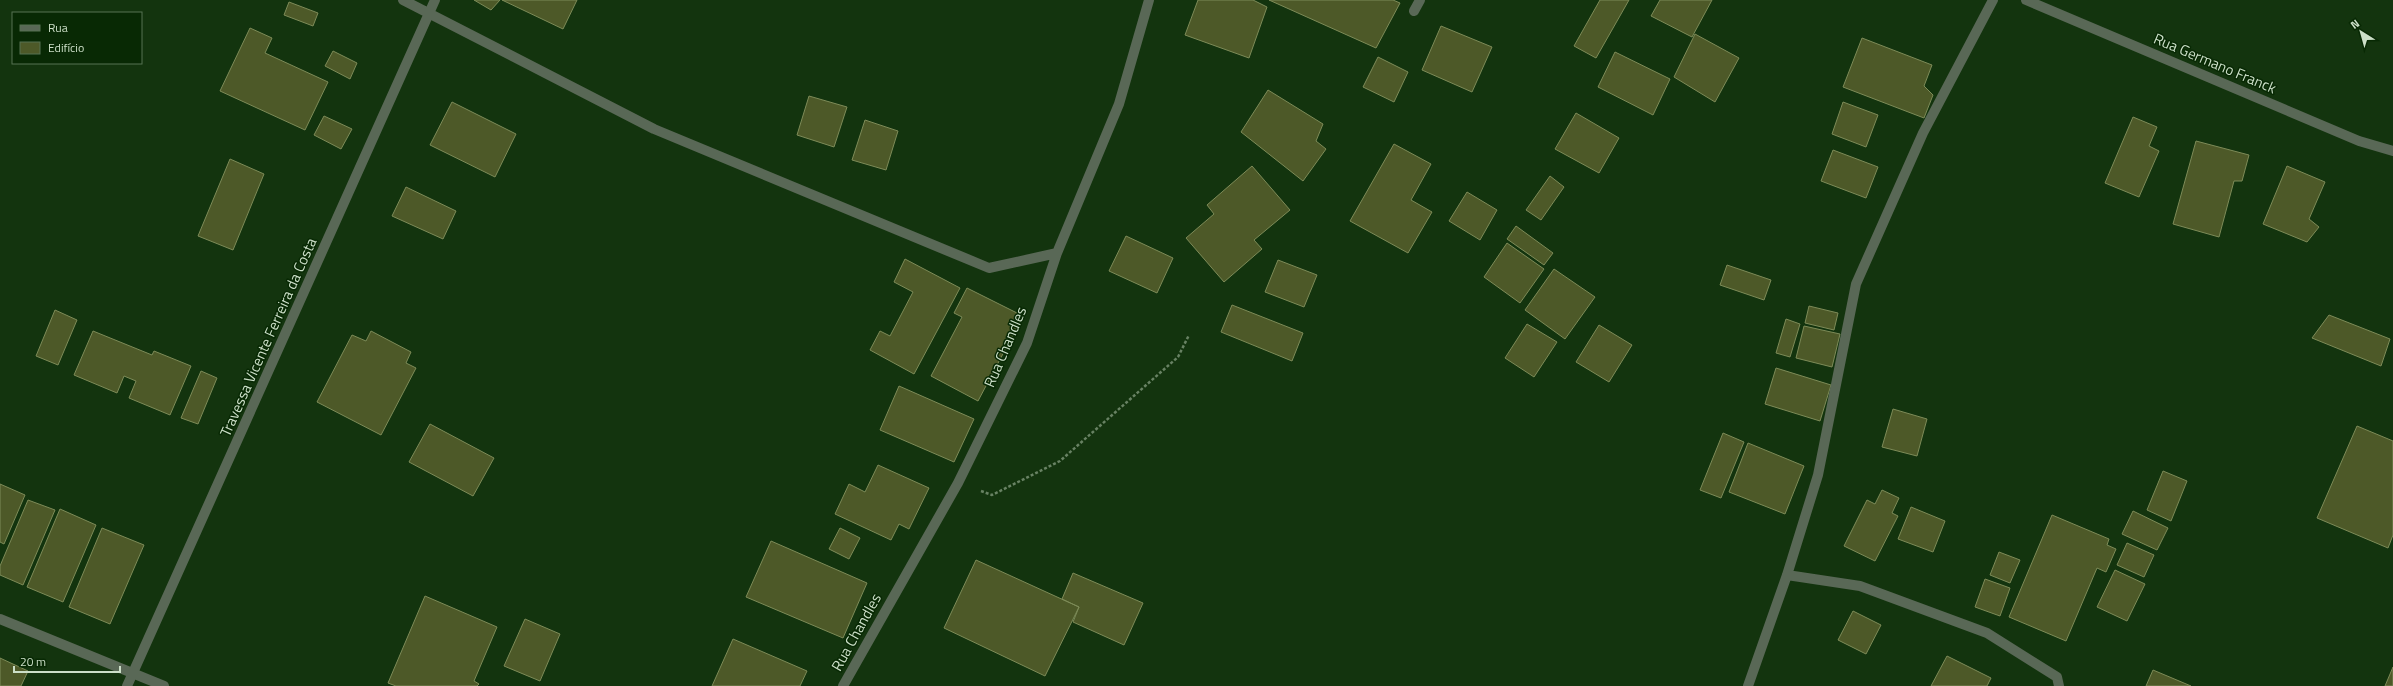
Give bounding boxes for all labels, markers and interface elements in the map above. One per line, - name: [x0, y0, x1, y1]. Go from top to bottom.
- legend: [12, 12, 142, 64]
- north arrow: [2341, 12, 2381, 52]
- text: N: [2347, 15, 2363, 33]
- text: Rua: [48, 18, 68, 37]
- street label: Rua Germano Franck: [2150, 27, 2280, 99]
- text: Edifício: [48, 38, 84, 57]
- street label: Travessa Vicente Ferreira da Costa: [214, 233, 323, 440]
- street label: Rua Chandles: [978, 303, 1032, 391]
- street label: Rua Chandles: [825, 589, 887, 675]
- scale bar: [14, 648, 120, 674]
- text: 20 m: [20, 652, 46, 671]

